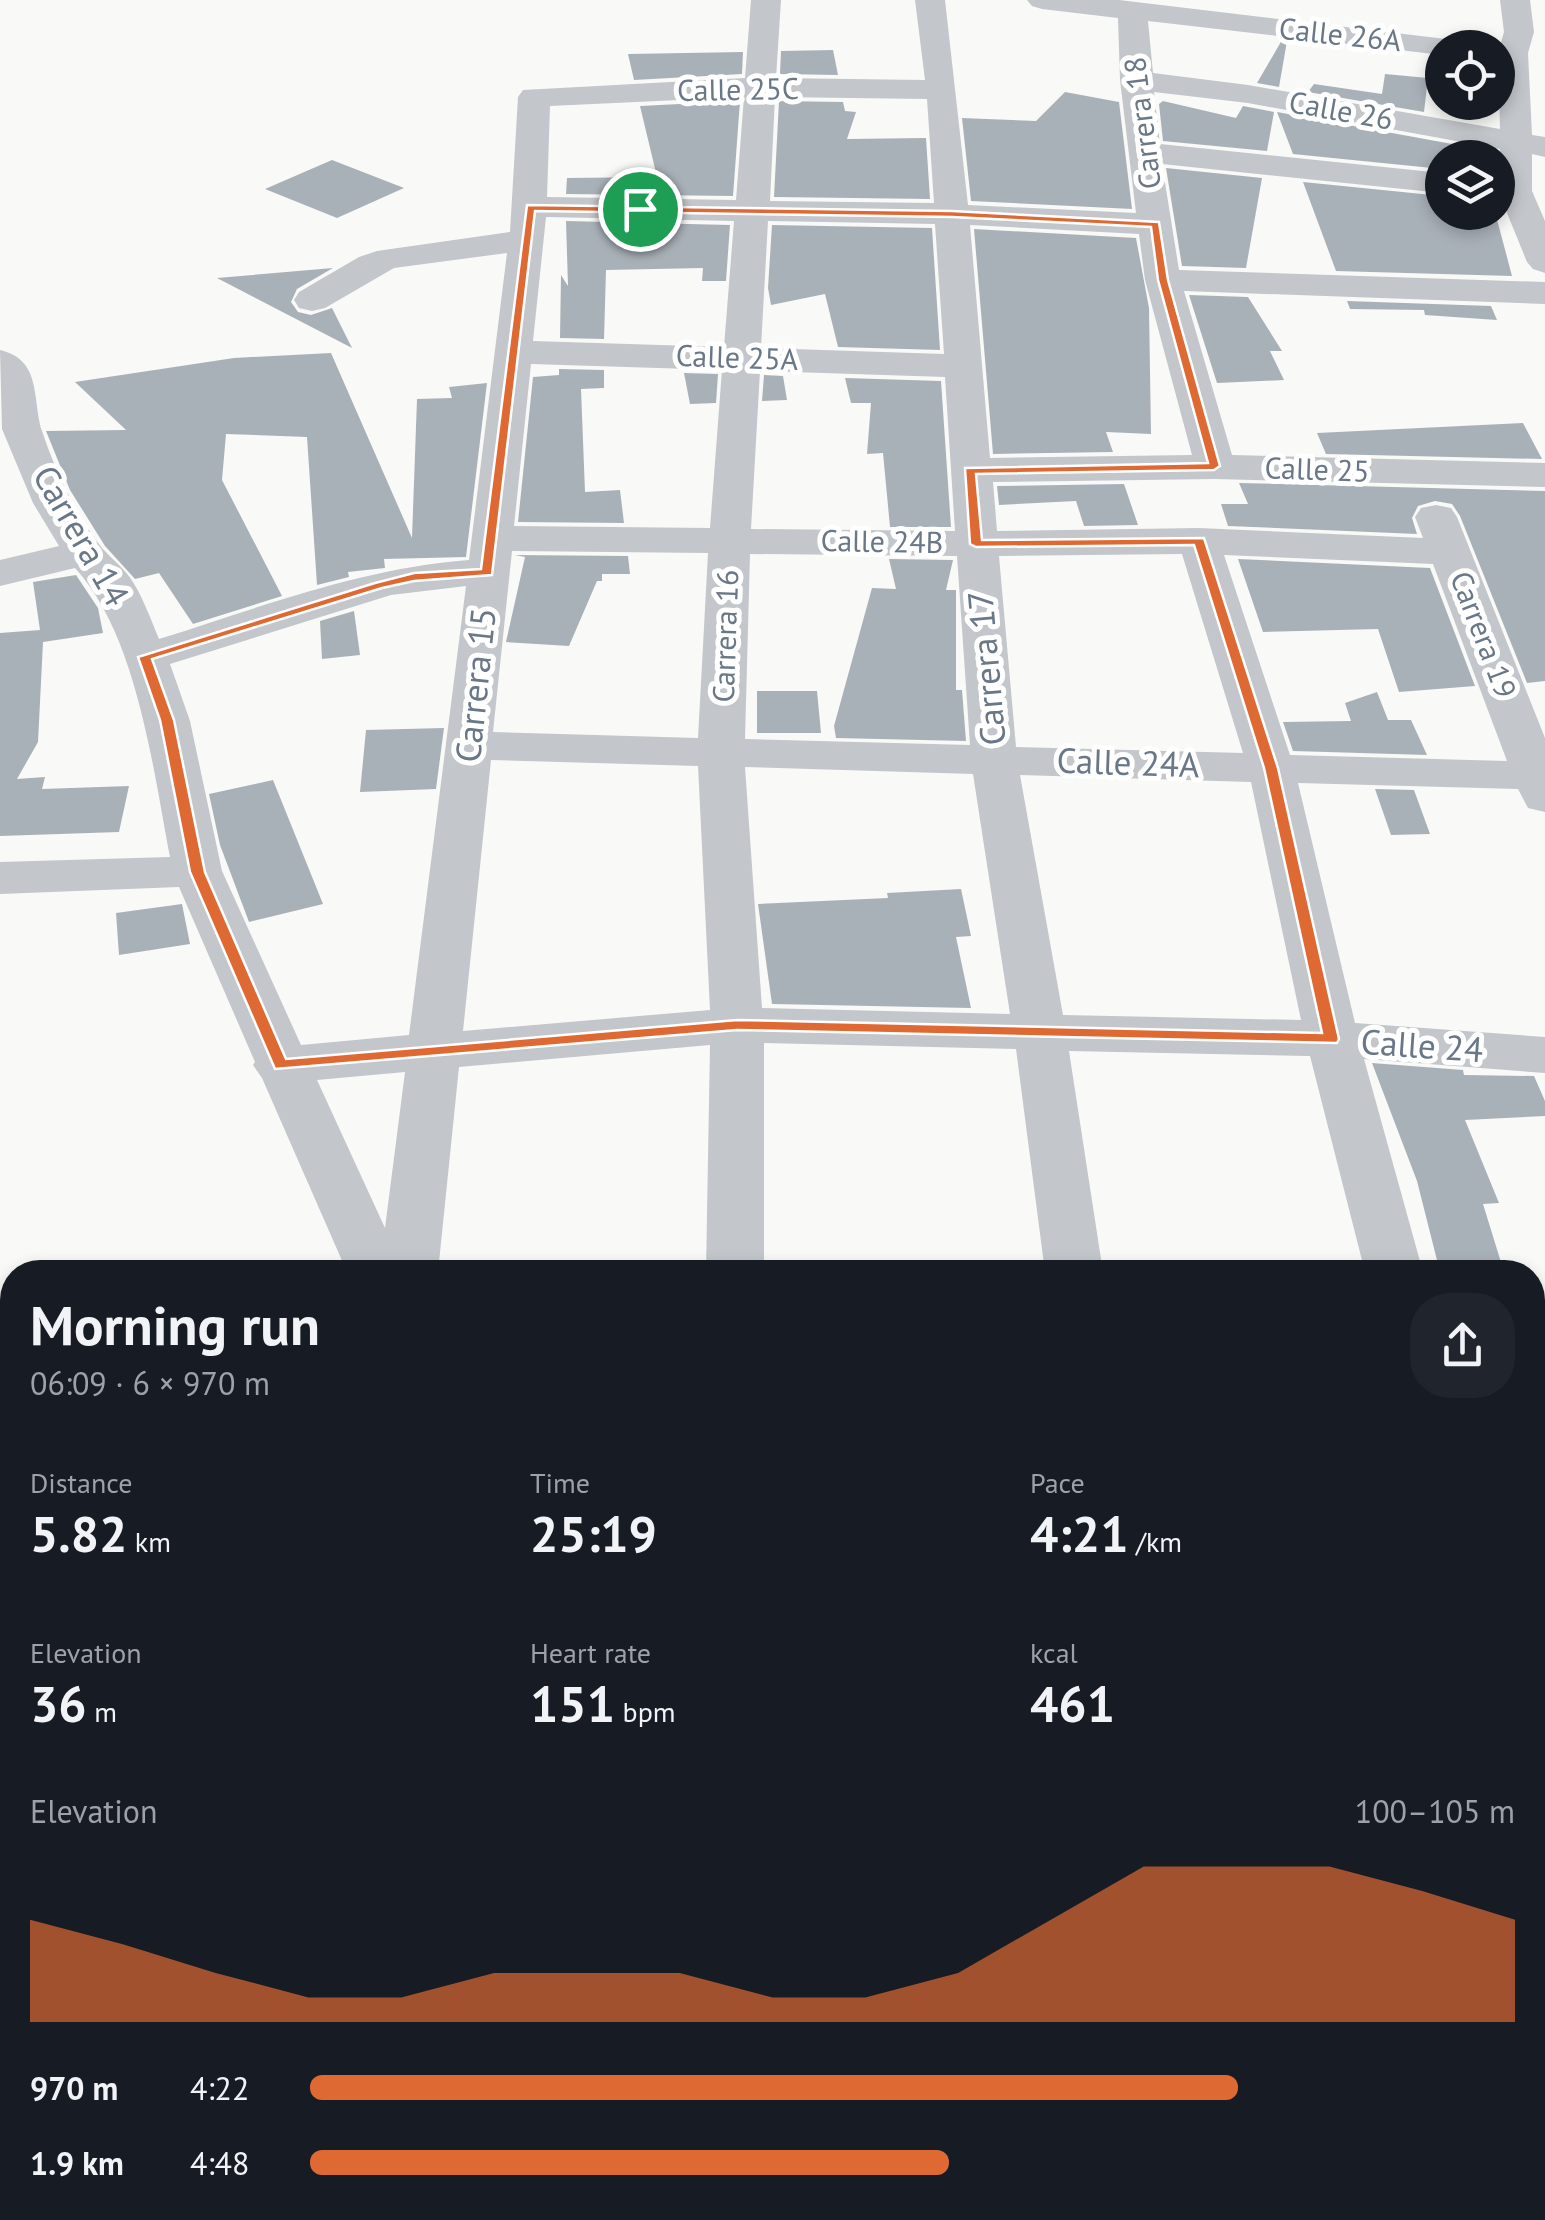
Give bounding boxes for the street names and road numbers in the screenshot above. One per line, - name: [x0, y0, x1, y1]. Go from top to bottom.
- street label: Calle 26A: [1277, 8, 1404, 59]
- street label: Carrera 18: [1114, 55, 1169, 192]
- street label: Calle 25C: [677, 68, 799, 109]
- street label: Calle 26: [1286, 81, 1396, 138]
- street label: Calle 25A: [675, 335, 799, 378]
- street label: Calle 25: [1264, 447, 1370, 490]
- street label: Carrera 14: [23, 457, 141, 614]
- street label: Calle 24B: [820, 520, 944, 561]
- street label: Carrera 19: [1442, 565, 1526, 704]
- street label: Carrera 16: [703, 569, 746, 703]
- street label: Carrera 17: [956, 589, 1016, 747]
- street label: Carrera 15: [444, 605, 506, 764]
- street label: Calle 24A: [1056, 737, 1201, 787]
- street label: Calle 24: [1359, 1018, 1485, 1072]

